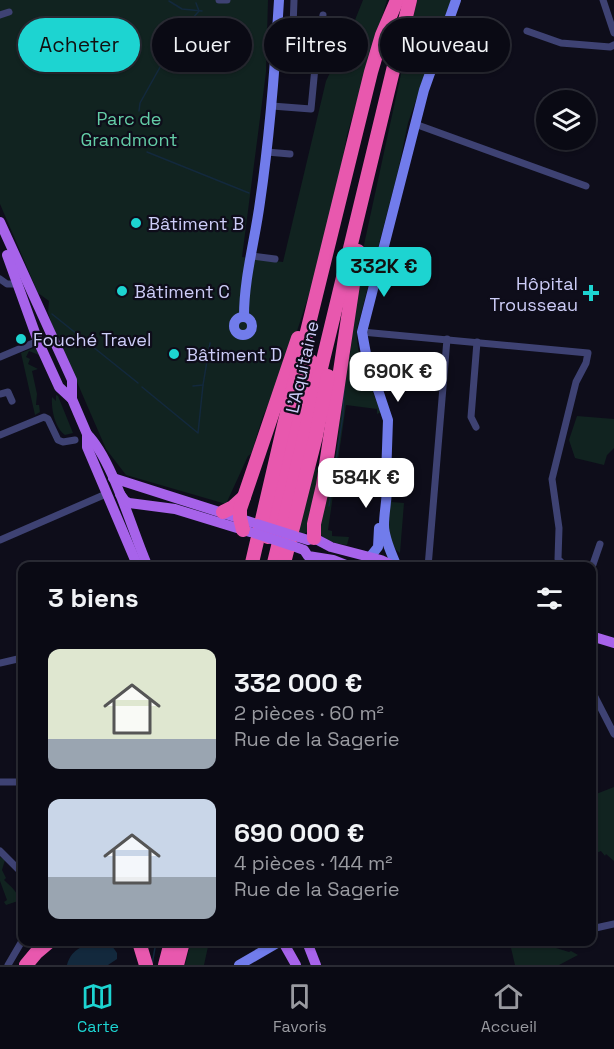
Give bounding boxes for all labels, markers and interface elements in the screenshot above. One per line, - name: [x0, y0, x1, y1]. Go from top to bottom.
- chip: Acheter: [18, 18, 140, 72]
- chip: Louer: [152, 18, 252, 72]
- chip: Filtres: [264, 18, 368, 72]
- chip: Nouveau: [380, 18, 510, 72]
- map controls: [536, 90, 596, 150]
- button: layers: [536, 90, 596, 150]
- park label: Parc de Grandmont: [80, 107, 178, 151]
- place label: Bâtiment B: [148, 212, 244, 235]
- marker: Bâtiment B: [129, 216, 143, 230]
- pin: 332K €: [335, 247, 433, 298]
- text: 332K €: [350, 253, 418, 279]
- place label: Hôpital Trousseau: [489, 272, 578, 316]
- place label: Bâtiment C: [134, 280, 230, 303]
- marker: Bâtiment C: [115, 284, 129, 298]
- marker: Hôpital Trousseau: [582, 284, 600, 302]
- street label: L'Aquitaine: [280, 319, 324, 415]
- place label: Fouché Travel: [33, 328, 151, 351]
- marker: Fouché Travel: [14, 332, 28, 346]
- place label: Bâtiment D: [186, 343, 282, 366]
- marker: Bâtiment D: [167, 347, 181, 361]
- pin: 690K €: [349, 352, 447, 403]
- text: 690K €: [364, 358, 432, 384]
- pin: 584K €: [317, 458, 415, 509]
- text: 584K €: [332, 464, 400, 490]
- text: 3 biens: [48, 581, 139, 615]
- icon: filters: [533, 582, 566, 615]
- text: 332 000 €: [234, 666, 362, 700]
- icon: home: [96, 673, 168, 745]
- text: 2 pièces · 60 m²: [234, 700, 384, 726]
- text: Rue de la Sagerie: [234, 726, 400, 752]
- text: 690 000 €: [234, 816, 364, 850]
- icon: home: [96, 823, 168, 895]
- text: 4 pièces · 144 m²: [234, 850, 393, 876]
- text: Rue de la Sagerie: [234, 876, 400, 902]
- tab: Carte: [77, 980, 119, 1037]
- tab: Favoris: [273, 980, 327, 1037]
- tab: Accueil: [481, 980, 537, 1037]

